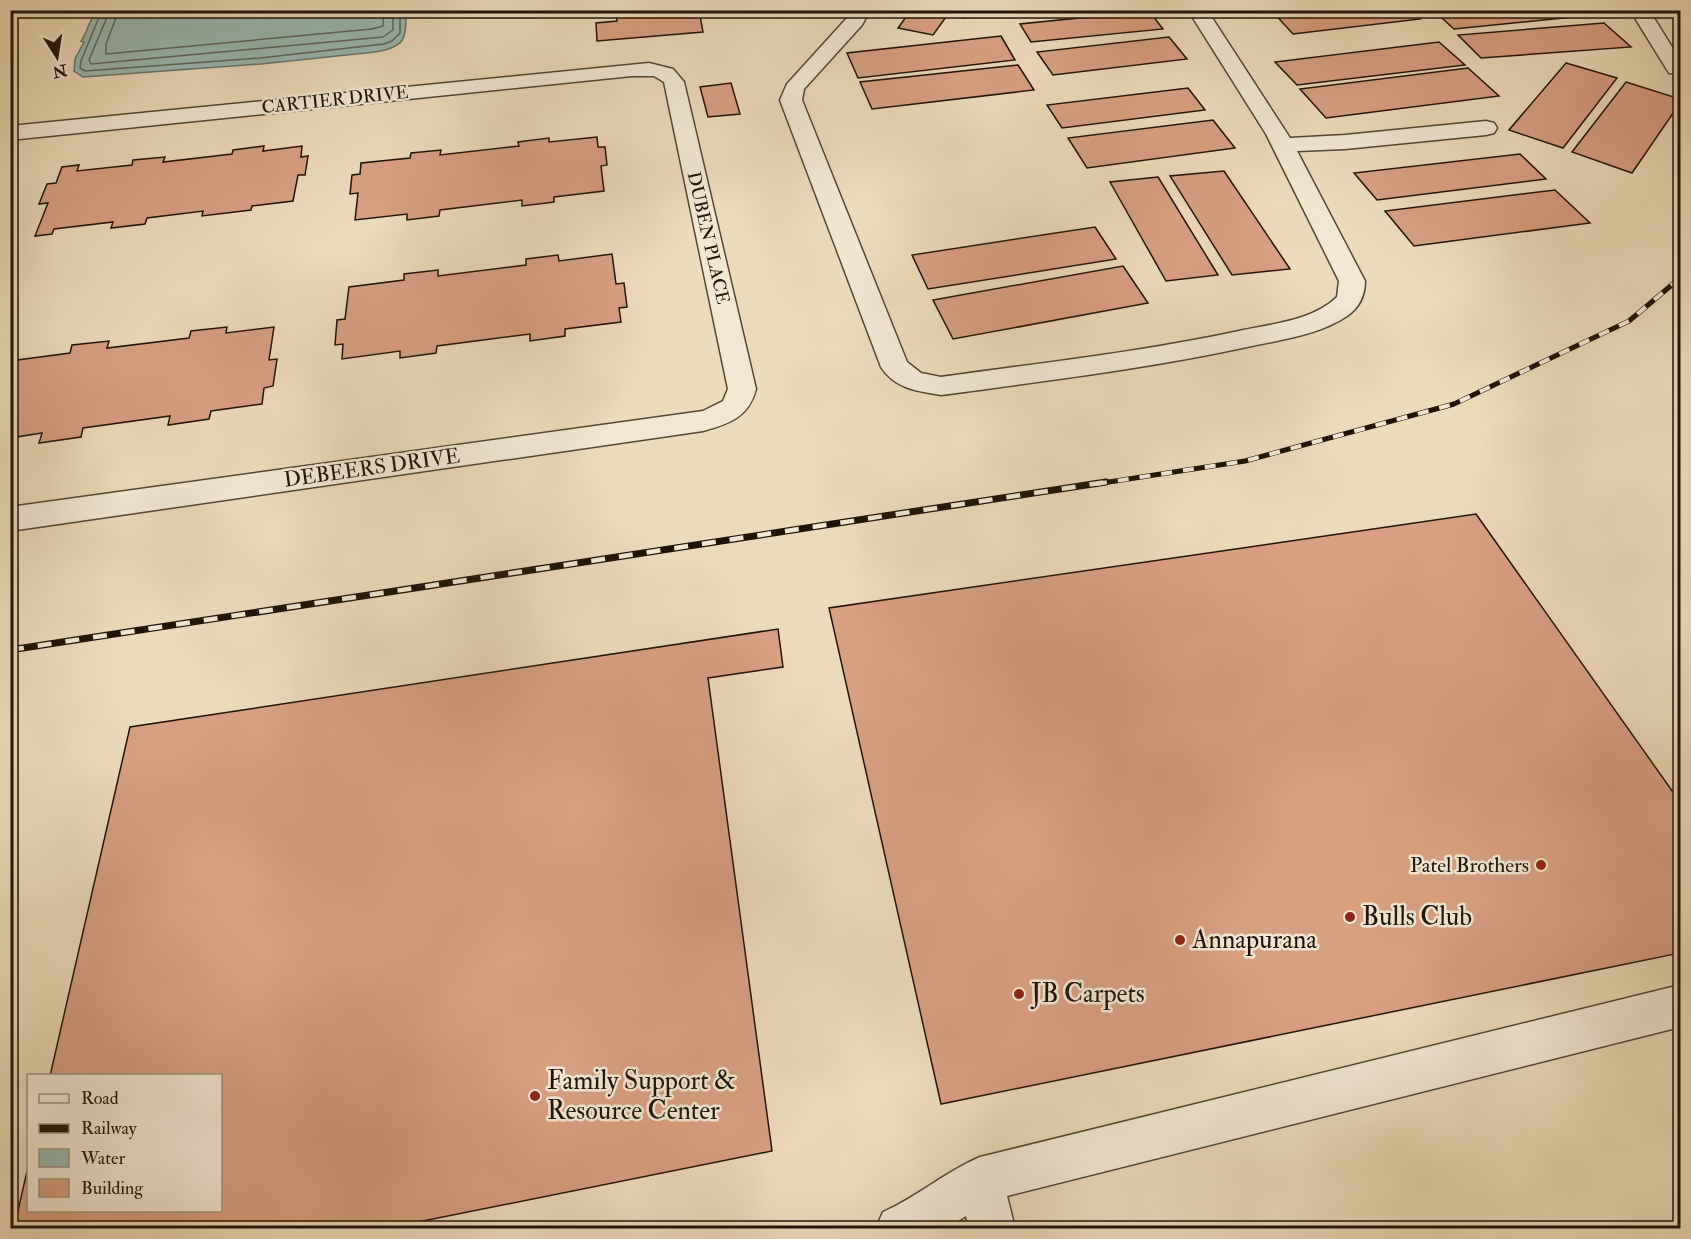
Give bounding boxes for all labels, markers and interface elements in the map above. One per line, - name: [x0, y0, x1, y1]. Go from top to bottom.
- north arrow: [27, 27, 87, 87]
- text: N: [50, 59, 70, 82]
- street label: CARTIER DRIVE: [260, 81, 410, 119]
- street label: DUBEN PLACE: [682, 169, 734, 307]
- street label: DEBEERS DRIVE: [282, 442, 462, 494]
- place label: Patel Brothers: [1410, 852, 1529, 879]
- marker: Patel Brothers: [1534, 858, 1548, 872]
- place label: Bulls Club: [1362, 901, 1472, 933]
- marker: Bulls Club: [1343, 910, 1357, 924]
- place label: Annapurana: [1191, 924, 1317, 957]
- marker: Annapurana: [1173, 933, 1187, 947]
- place label: JB Carpets: [1030, 978, 1145, 1011]
- marker: JB Carpets: [1012, 987, 1026, 1001]
- place label: Family Support & Resource Center: [547, 1065, 736, 1127]
- legend: [27, 1074, 222, 1212]
- text: Road: [81, 1087, 119, 1110]
- marker: Family Support & Resource Center: [528, 1089, 542, 1103]
- text: Railway: [81, 1117, 138, 1140]
- text: Water: [80, 1147, 125, 1170]
- text: Building: [81, 1177, 144, 1200]

